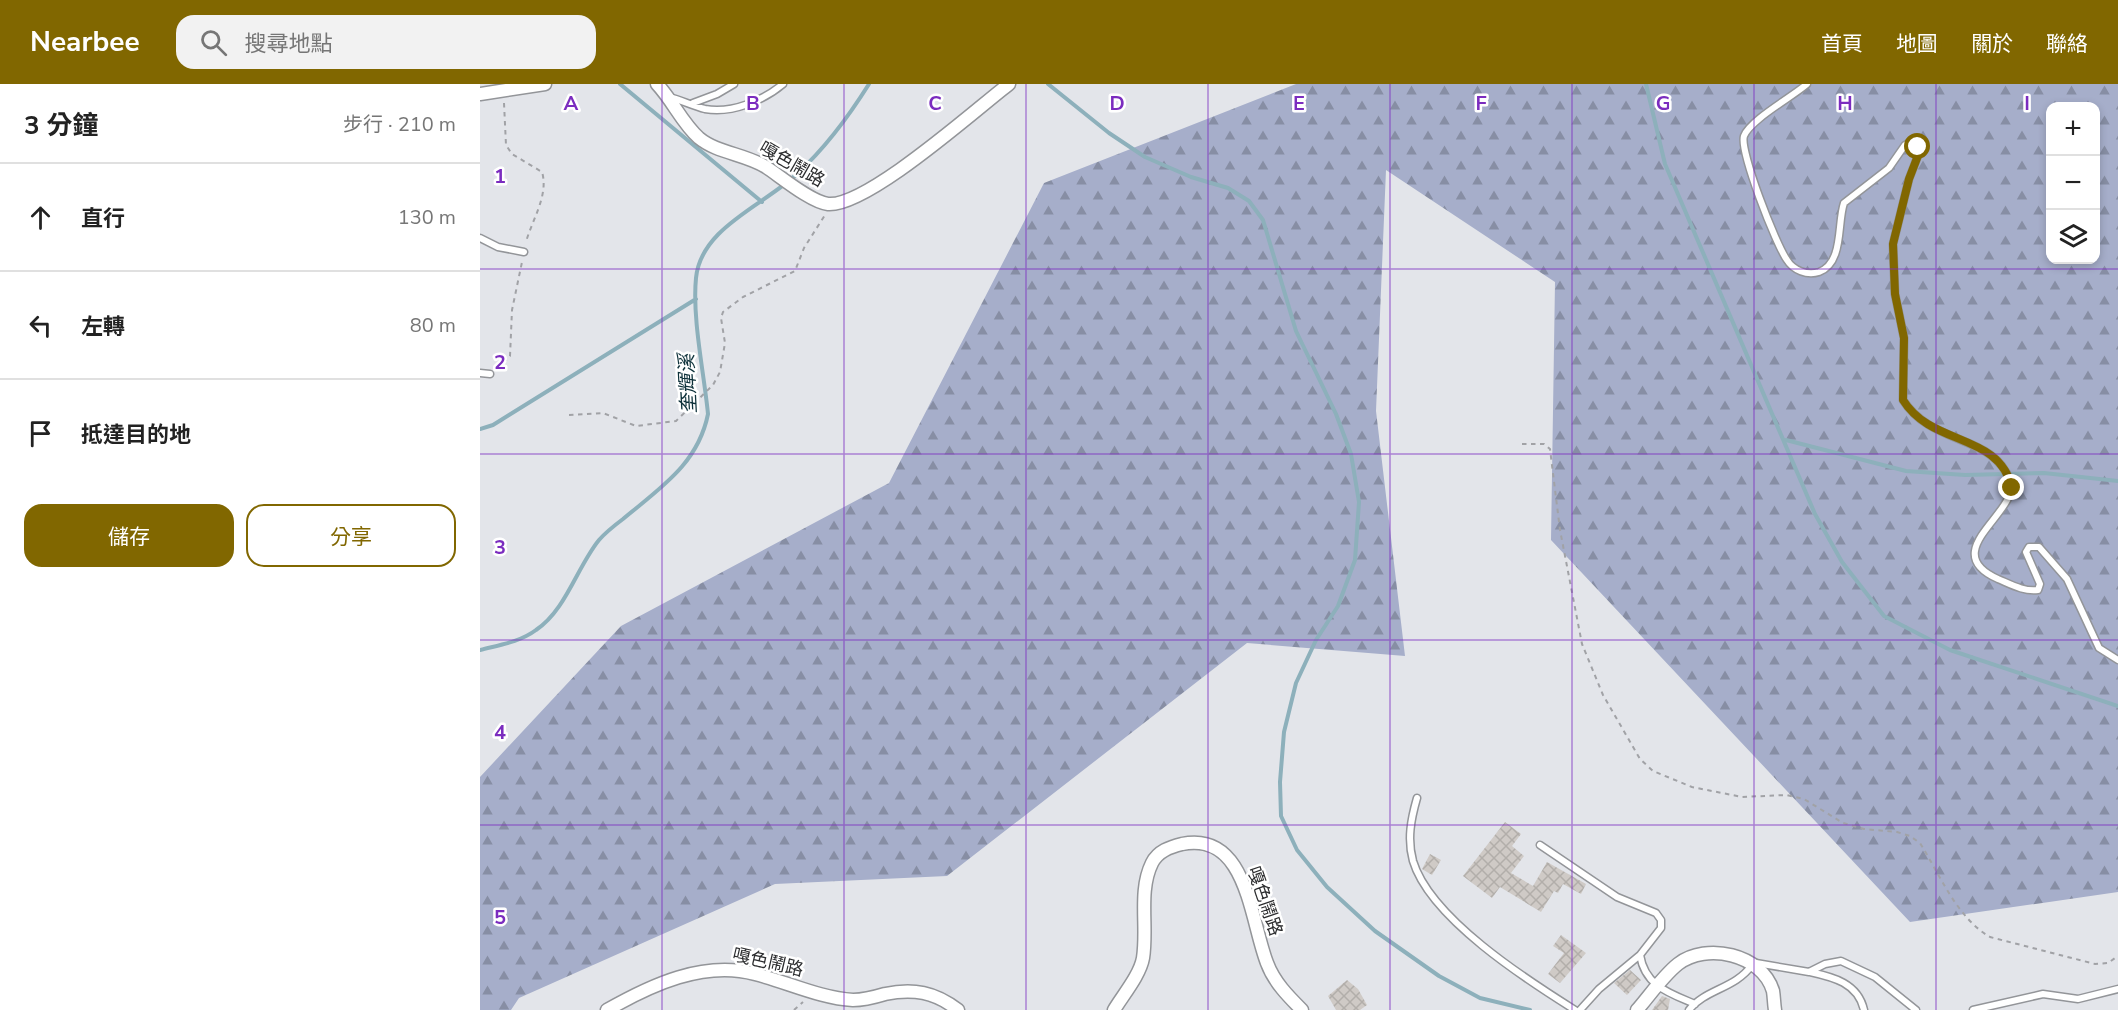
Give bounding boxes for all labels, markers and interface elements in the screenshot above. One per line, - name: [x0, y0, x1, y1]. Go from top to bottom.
- search box: [176, 15, 596, 69]
- text: Nearbee: [30, 23, 140, 61]
- icon: search: [197, 26, 230, 59]
- text: 搜尋地點: [245, 29, 333, 59]
- text: 首頁: [1821, 30, 1863, 58]
- text: 地圖: [1896, 30, 1938, 58]
- text: 關於: [1971, 30, 2013, 58]
- text: 聯絡: [2046, 30, 2088, 58]
- text: A: [564, 90, 579, 117]
- text: B: [746, 90, 760, 117]
- text: C: [928, 90, 942, 117]
- text: D: [1109, 90, 1125, 117]
- text: E: [1293, 90, 1305, 117]
- text: F: [1475, 90, 1487, 117]
- text: G: [1656, 90, 1670, 117]
- text: H: [1837, 90, 1853, 117]
- text: I: [2024, 90, 2030, 117]
- map controls: [2046, 102, 2100, 264]
- button: +: [2046, 102, 2100, 156]
- text: 3 分鐘: [24, 108, 99, 143]
- text: 步行 · 210 m: [343, 111, 456, 138]
- route start: [1904, 133, 1930, 159]
- street label: 嘎色鬧路: [755, 136, 829, 192]
- button: −: [2046, 156, 2100, 210]
- text: 1: [494, 163, 506, 190]
- icon: ahead: [24, 201, 57, 234]
- text: 直行: [81, 204, 125, 234]
- text: 130 m: [398, 204, 456, 231]
- button: layers: [2046, 210, 2100, 264]
- icon: left: [24, 309, 57, 342]
- text: 左轉: [81, 312, 125, 342]
- text: 80 m: [410, 312, 456, 339]
- text: 2: [494, 349, 506, 376]
- water label: 奎輝溪: [673, 350, 703, 415]
- icon: arrive: [24, 417, 57, 450]
- text: 抵達目的地: [81, 420, 191, 450]
- route end: [1998, 474, 2024, 500]
- button: 儲存: [24, 504, 234, 567]
- button: 分享: [246, 504, 456, 567]
- text: 3: [494, 534, 506, 561]
- text: 4: [494, 719, 506, 746]
- street label: 嘎色鬧路: [1242, 863, 1288, 939]
- text: 5: [494, 904, 506, 931]
- street label: 嘎色鬧路: [730, 942, 806, 982]

